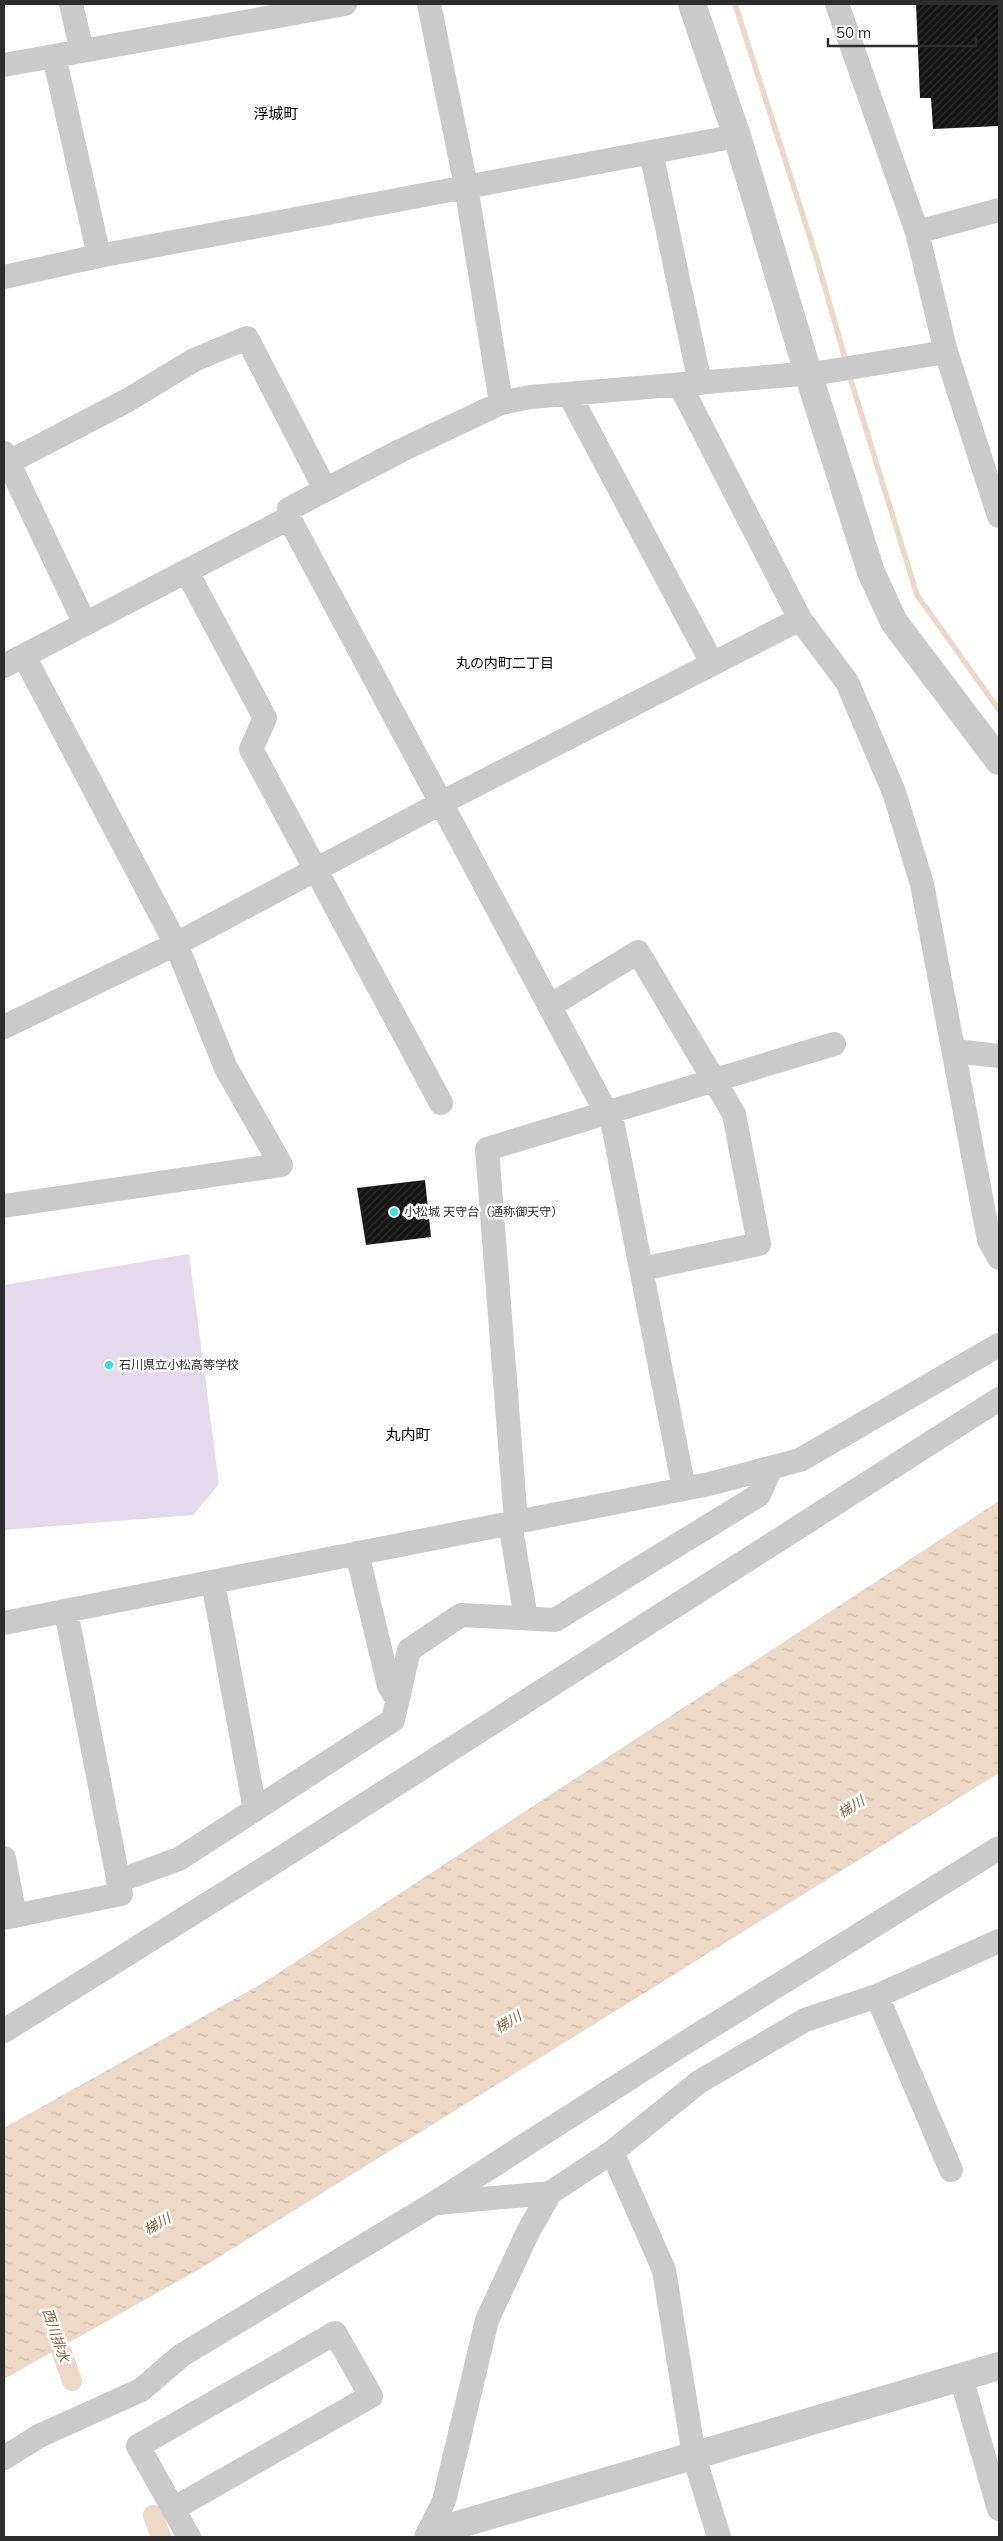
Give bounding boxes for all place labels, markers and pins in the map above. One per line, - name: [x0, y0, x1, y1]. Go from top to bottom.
- place label: 小松城 天守台（通称御天守）: [404, 1204, 563, 1219]
- marker: 小松城 天守台（通称御天守）: [388, 1206, 400, 1218]
- place label: 石川県立小松高等学校: [119, 1357, 239, 1372]
- marker: 石川県立小松高等学校: [103, 1359, 115, 1371]

